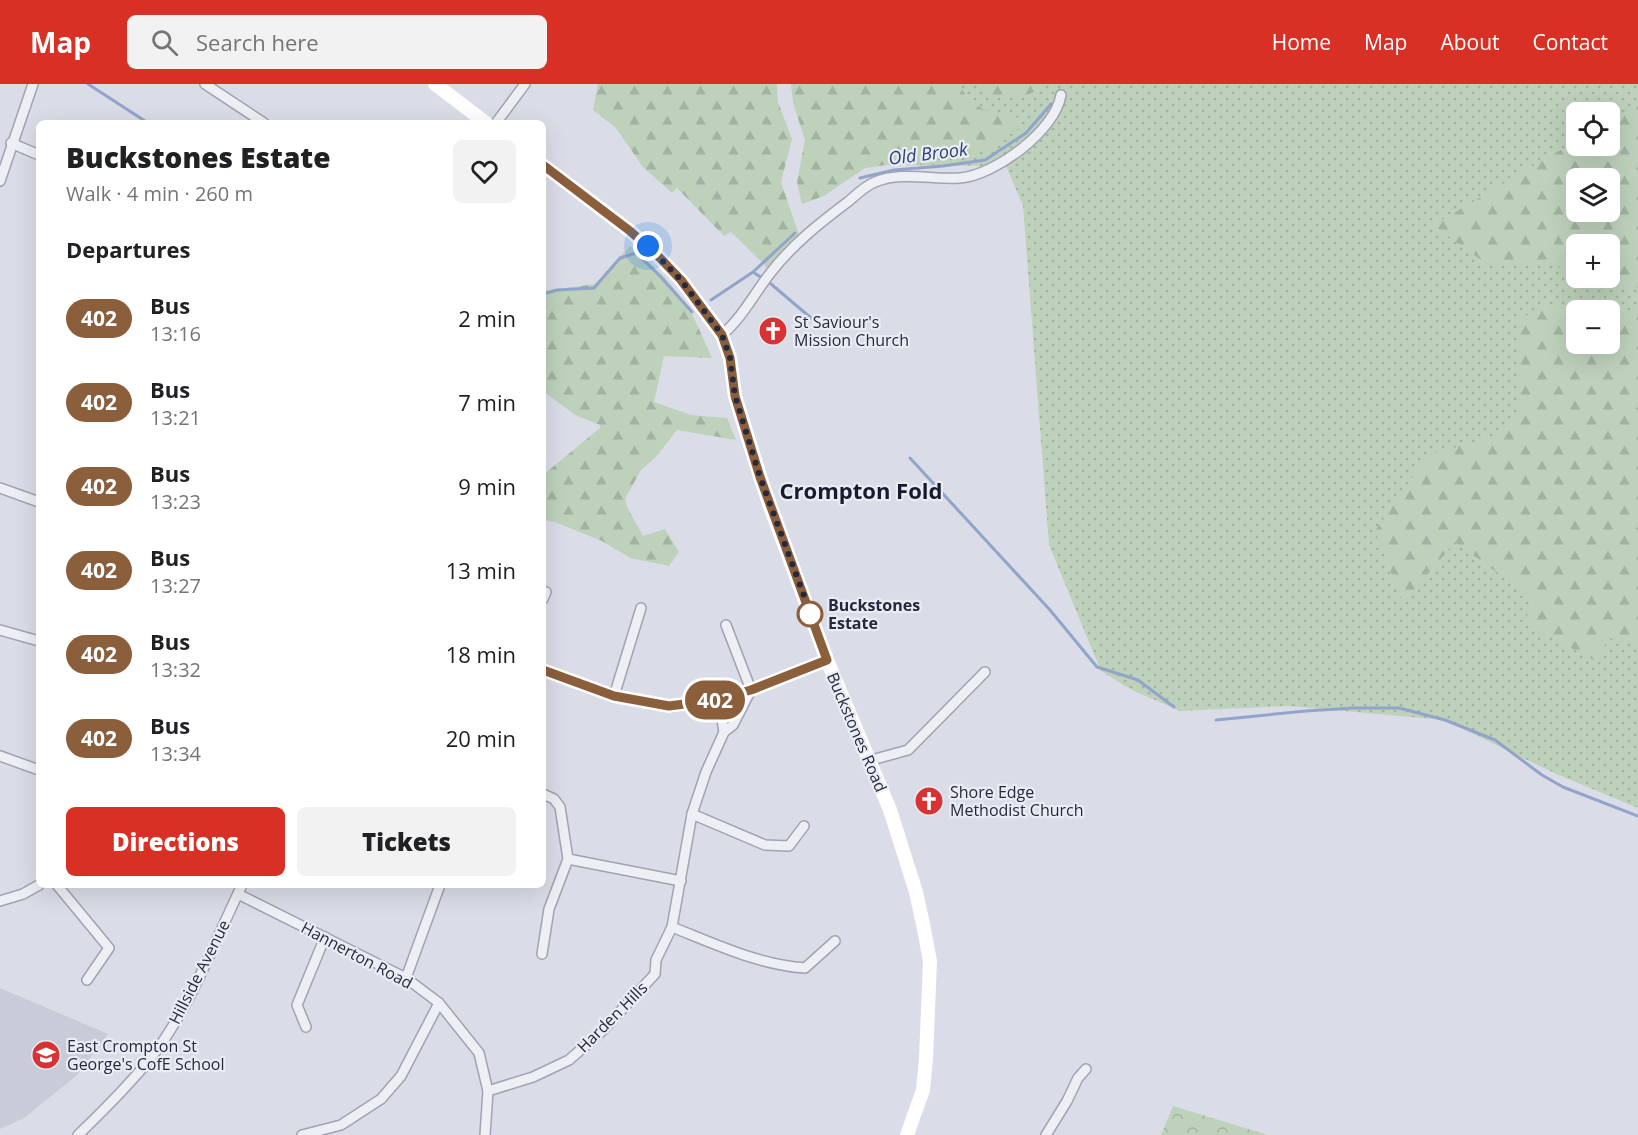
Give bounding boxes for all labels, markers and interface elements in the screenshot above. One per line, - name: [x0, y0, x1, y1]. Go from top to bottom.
- search box: [127, 15, 547, 69]
- text: Map: [30, 23, 91, 61]
- icon: search: [148, 26, 181, 59]
- text: Search here: [196, 27, 319, 57]
- text: Home: [1272, 28, 1331, 56]
- text: Map: [1364, 28, 1407, 56]
- text: About: [1440, 28, 1500, 56]
- text: Contact: [1533, 28, 1608, 56]
- map controls: [1566, 102, 1620, 354]
- button: locate: [1566, 102, 1620, 156]
- water label: Old Brook: [887, 136, 970, 170]
- text: Buckstones Estate: [66, 138, 331, 176]
- button: heart: [453, 140, 516, 203]
- button: layers: [1566, 168, 1620, 222]
- text: Walk · 4 min · 260 m: [66, 180, 253, 207]
- your location: [633, 231, 663, 261]
- text: Departures: [66, 234, 190, 264]
- button: +: [1566, 234, 1620, 288]
- text: Bus: [150, 290, 190, 320]
- button: −: [1566, 300, 1620, 354]
- text: 2 min: [458, 303, 516, 333]
- text: 402: [81, 304, 117, 332]
- place label: St Saviour's Mission Church: [794, 311, 909, 351]
- church icon: St Saviour's Mission Church: [757, 315, 789, 347]
- text: 13:16: [150, 320, 201, 347]
- text: Bus: [150, 374, 190, 404]
- text: 7 min: [458, 387, 516, 417]
- text: 402: [81, 388, 117, 416]
- text: 13:21: [150, 404, 201, 431]
- text: Bus: [150, 458, 190, 488]
- text: 9 min: [458, 471, 516, 501]
- text: 402: [81, 472, 117, 500]
- district label: Crompton Fold: [780, 475, 942, 505]
- text: 13:23: [150, 488, 201, 515]
- text: Bus: [150, 542, 190, 572]
- text: 13 min: [446, 555, 516, 585]
- text: 402: [81, 556, 117, 584]
- text: 13:27: [150, 572, 201, 599]
- place label: Buckstones Estate: [828, 594, 920, 634]
- marker: Buckstones Estate: [797, 601, 823, 627]
- text: Bus: [150, 626, 190, 656]
- text: 18 min: [446, 639, 516, 669]
- text: 402: [81, 640, 117, 668]
- text: 13:32: [150, 656, 201, 683]
- street label: Buckstones Road: [822, 669, 892, 795]
- line badge: 402: [680, 680, 750, 720]
- text: 402: [697, 686, 733, 714]
- text: Bus: [150, 710, 190, 740]
- text: 20 min: [446, 723, 516, 753]
- text: 402: [81, 724, 117, 752]
- text: 13:34: [150, 740, 201, 767]
- place label: Shore Edge Methodist Church: [950, 781, 1084, 821]
- church icon: Shore Edge Methodist Church: [913, 785, 945, 817]
- button: Directions: [66, 807, 285, 876]
- button: Tickets: [297, 807, 516, 876]
- street label: Hillside Avenue: [163, 916, 235, 1028]
- street label: Hannerton Road: [297, 916, 417, 994]
- street label: Harden Hills: [572, 977, 652, 1057]
- place label: East Crompton St George's CofE School: [67, 1035, 224, 1075]
- school or university icon: East Crompton St George's CofE School: [30, 1039, 62, 1071]

